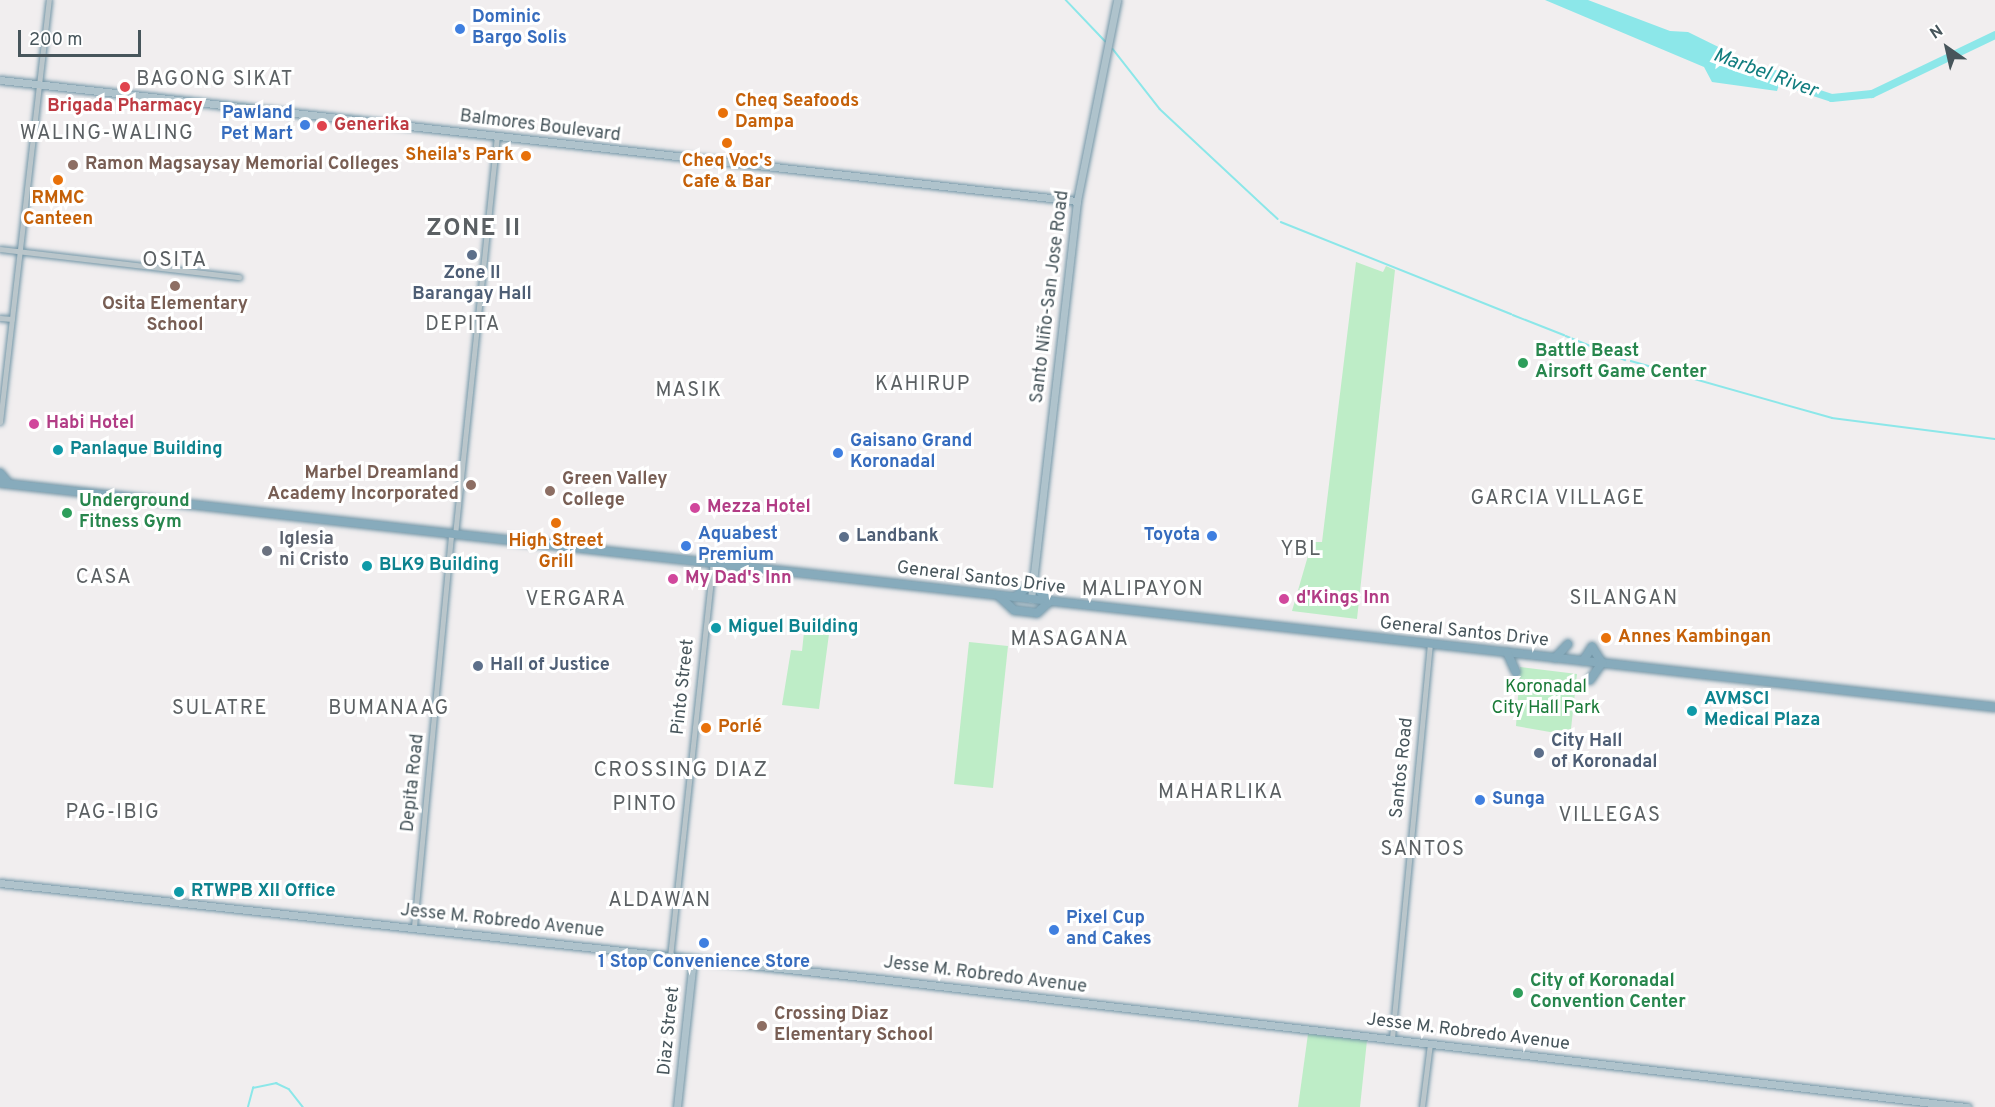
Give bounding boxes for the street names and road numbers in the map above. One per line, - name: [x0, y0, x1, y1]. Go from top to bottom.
- street label: Balmores Boulevard: [458, 106, 622, 148]
- street label: Santo Niño-San Jose Road: [1027, 189, 1075, 405]
- street label: General Santos Drive: [895, 558, 1067, 600]
- street label: General Santos Drive: [1378, 613, 1550, 653]
- street label: Pinto Street: [668, 638, 700, 736]
- street label: Santos Road: [1387, 717, 1419, 819]
- street label: Depita Road: [398, 733, 430, 833]
- street label: Jesse M. Robredo Avenue: [399, 901, 605, 943]
- street label: Jesse M. Robredo Avenue: [882, 953, 1088, 999]
- street label: Diaz Street: [655, 986, 685, 1076]
- street label: Jesse M. Robredo Avenue: [1365, 1010, 1571, 1056]

